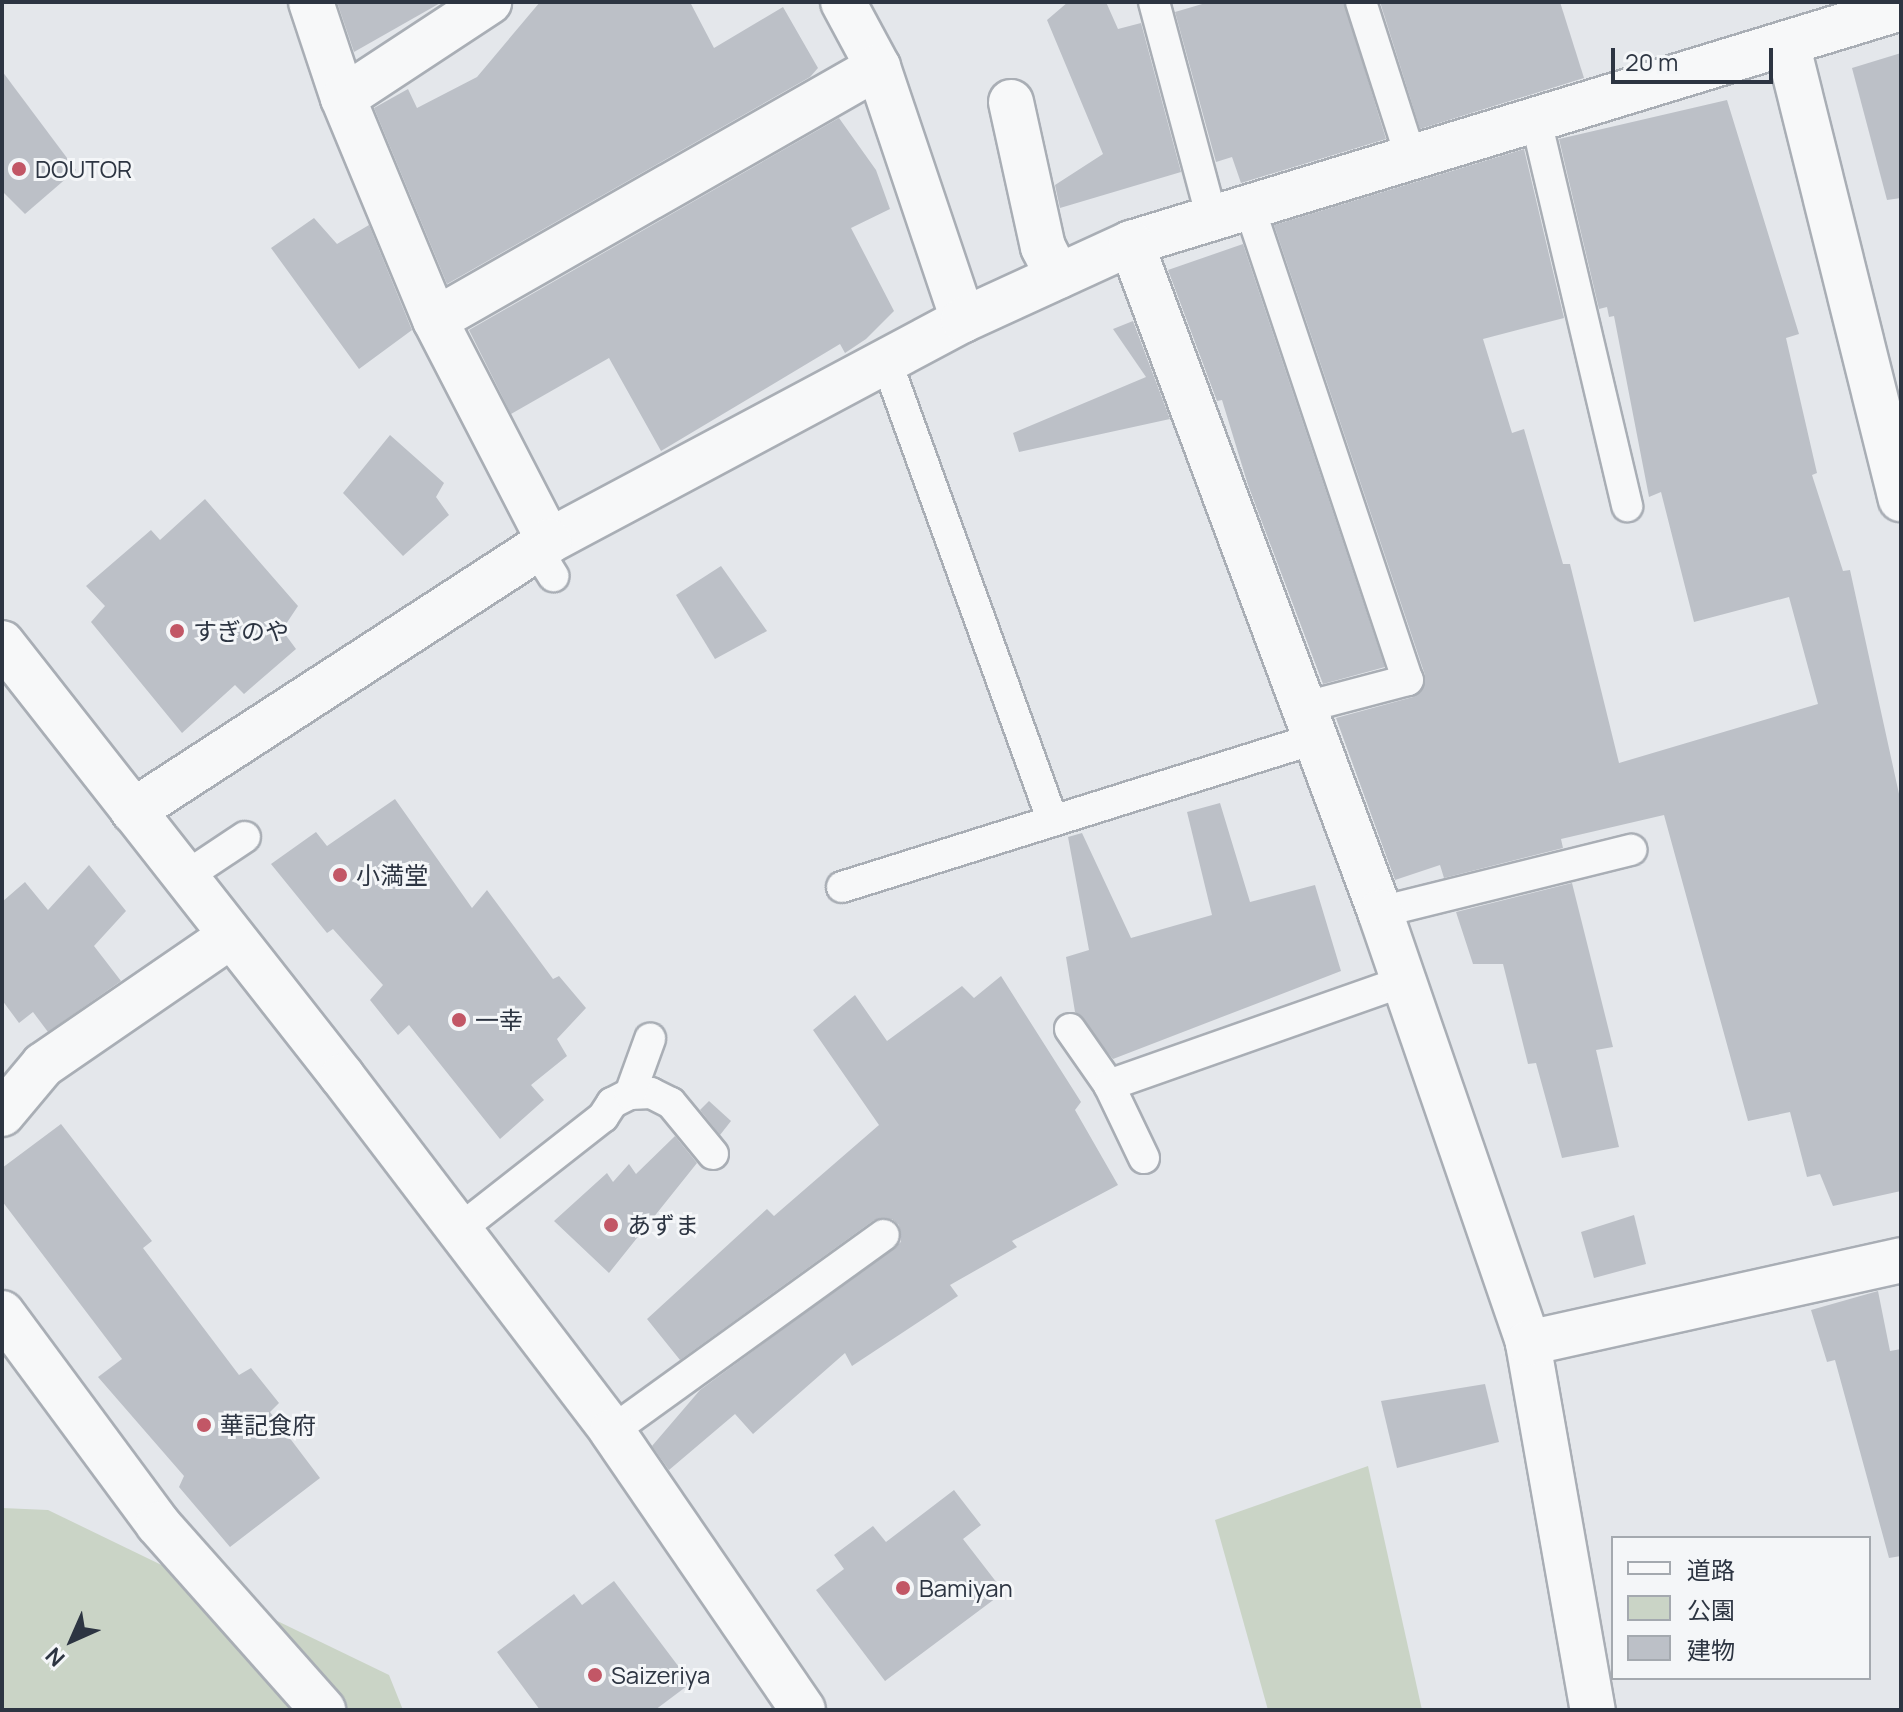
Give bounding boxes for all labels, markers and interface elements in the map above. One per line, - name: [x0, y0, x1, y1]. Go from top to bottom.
- scale bar: [1615, 32, 1777, 82]
- text: 20 m: [1625, 45, 1678, 78]
- place label: DOUTOR: [35, 155, 132, 183]
- marker: DOUTOR: [10, 160, 28, 178]
- place label: すぎのや: [193, 617, 289, 645]
- marker: すぎのや: [168, 622, 186, 640]
- place label: 小満堂: [356, 861, 428, 889]
- marker: 小満堂: [331, 866, 349, 884]
- place label: 一幸: [475, 1006, 523, 1034]
- marker: 一幸: [450, 1011, 468, 1029]
- place label: あずま: [627, 1211, 699, 1239]
- marker: あずま: [602, 1216, 620, 1234]
- place label: 華記食府: [220, 1411, 316, 1439]
- marker: 華記食府: [195, 1416, 213, 1434]
- legend: [1611, 1536, 1871, 1680]
- text: 道路: [1687, 1553, 1735, 1586]
- place label: Bamiyan: [919, 1574, 1013, 1602]
- marker: Bamiyan: [894, 1579, 912, 1597]
- text: 公園: [1687, 1593, 1735, 1626]
- north arrow: [32, 1600, 112, 1680]
- text: 建物: [1687, 1633, 1735, 1666]
- text: N: [39, 1641, 71, 1673]
- place label: Saizeriya: [611, 1661, 710, 1689]
- marker: Saizeriya: [586, 1666, 604, 1684]

